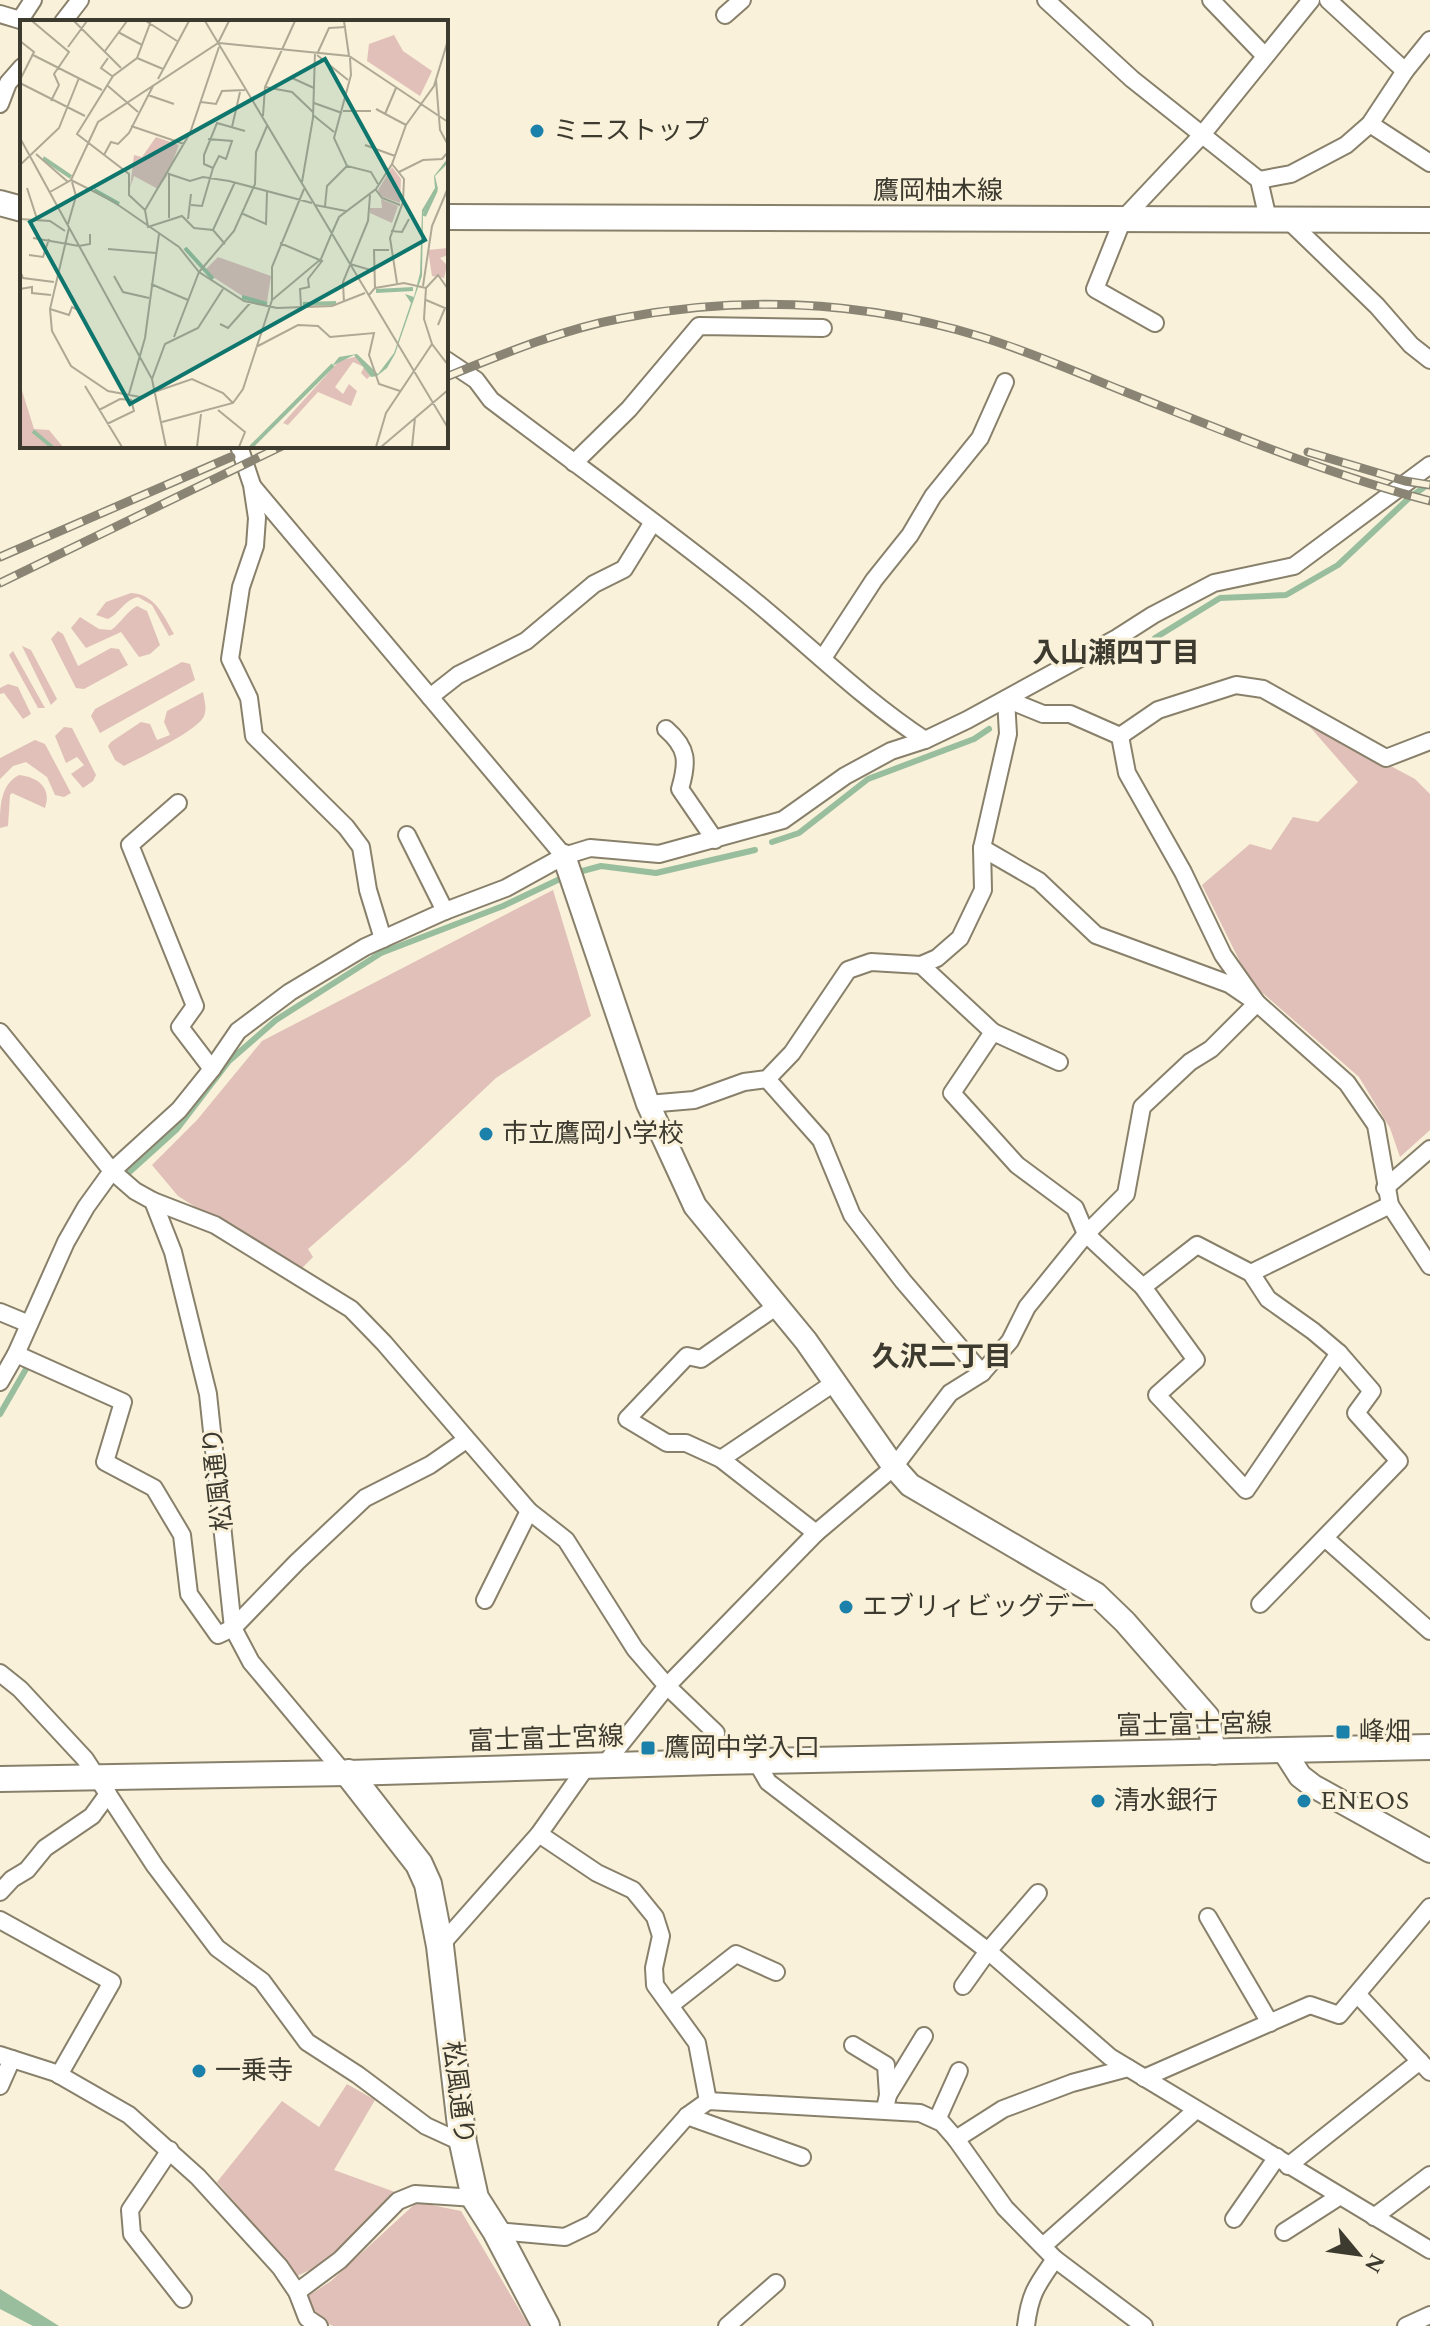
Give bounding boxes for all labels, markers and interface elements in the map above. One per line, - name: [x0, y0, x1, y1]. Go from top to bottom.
- inset map: [20, 20, 448, 448]
- place label: ミニストップ: [553, 111, 709, 151]
- marker: ミニストップ: [528, 122, 546, 140]
- street label: 鷹岡柚木線: [873, 171, 1003, 211]
- district label: 入山瀬四丁目: [1032, 632, 1200, 675]
- place label: 市立鷹岡小学校: [502, 1114, 684, 1154]
- marker: 市立鷹岡小学校: [477, 1125, 495, 1143]
- district label: 久沢二丁目: [872, 1336, 1012, 1379]
- street label: 松風通り: [193, 1425, 243, 1533]
- place label: エブリィビッグデー: [862, 1587, 1096, 1627]
- marker: エブリィビッグデー: [837, 1598, 855, 1616]
- street label: 富士富士宮線: [1116, 1704, 1272, 1746]
- place label: 峰畑: [1359, 1712, 1411, 1752]
- street label: 富士富士宮線: [467, 1716, 625, 1762]
- marker: 峰畑: [1334, 1723, 1352, 1741]
- place label: 鷹岡中学入口: [664, 1728, 820, 1768]
- marker: 鷹岡中学入口: [639, 1739, 657, 1757]
- place label: 清水銀行: [1114, 1781, 1218, 1821]
- place label: ENEOS: [1320, 1781, 1409, 1821]
- marker: 清水銀行: [1089, 1792, 1107, 1810]
- marker: ENEOS: [1295, 1792, 1313, 1810]
- street label: 松風通り: [432, 2039, 484, 2147]
- place label: 一乗寺: [215, 2051, 293, 2091]
- marker: 一乗寺: [190, 2062, 208, 2080]
- north arrow: [1318, 2214, 1398, 2294]
- text: N: [1355, 2247, 1393, 2279]

